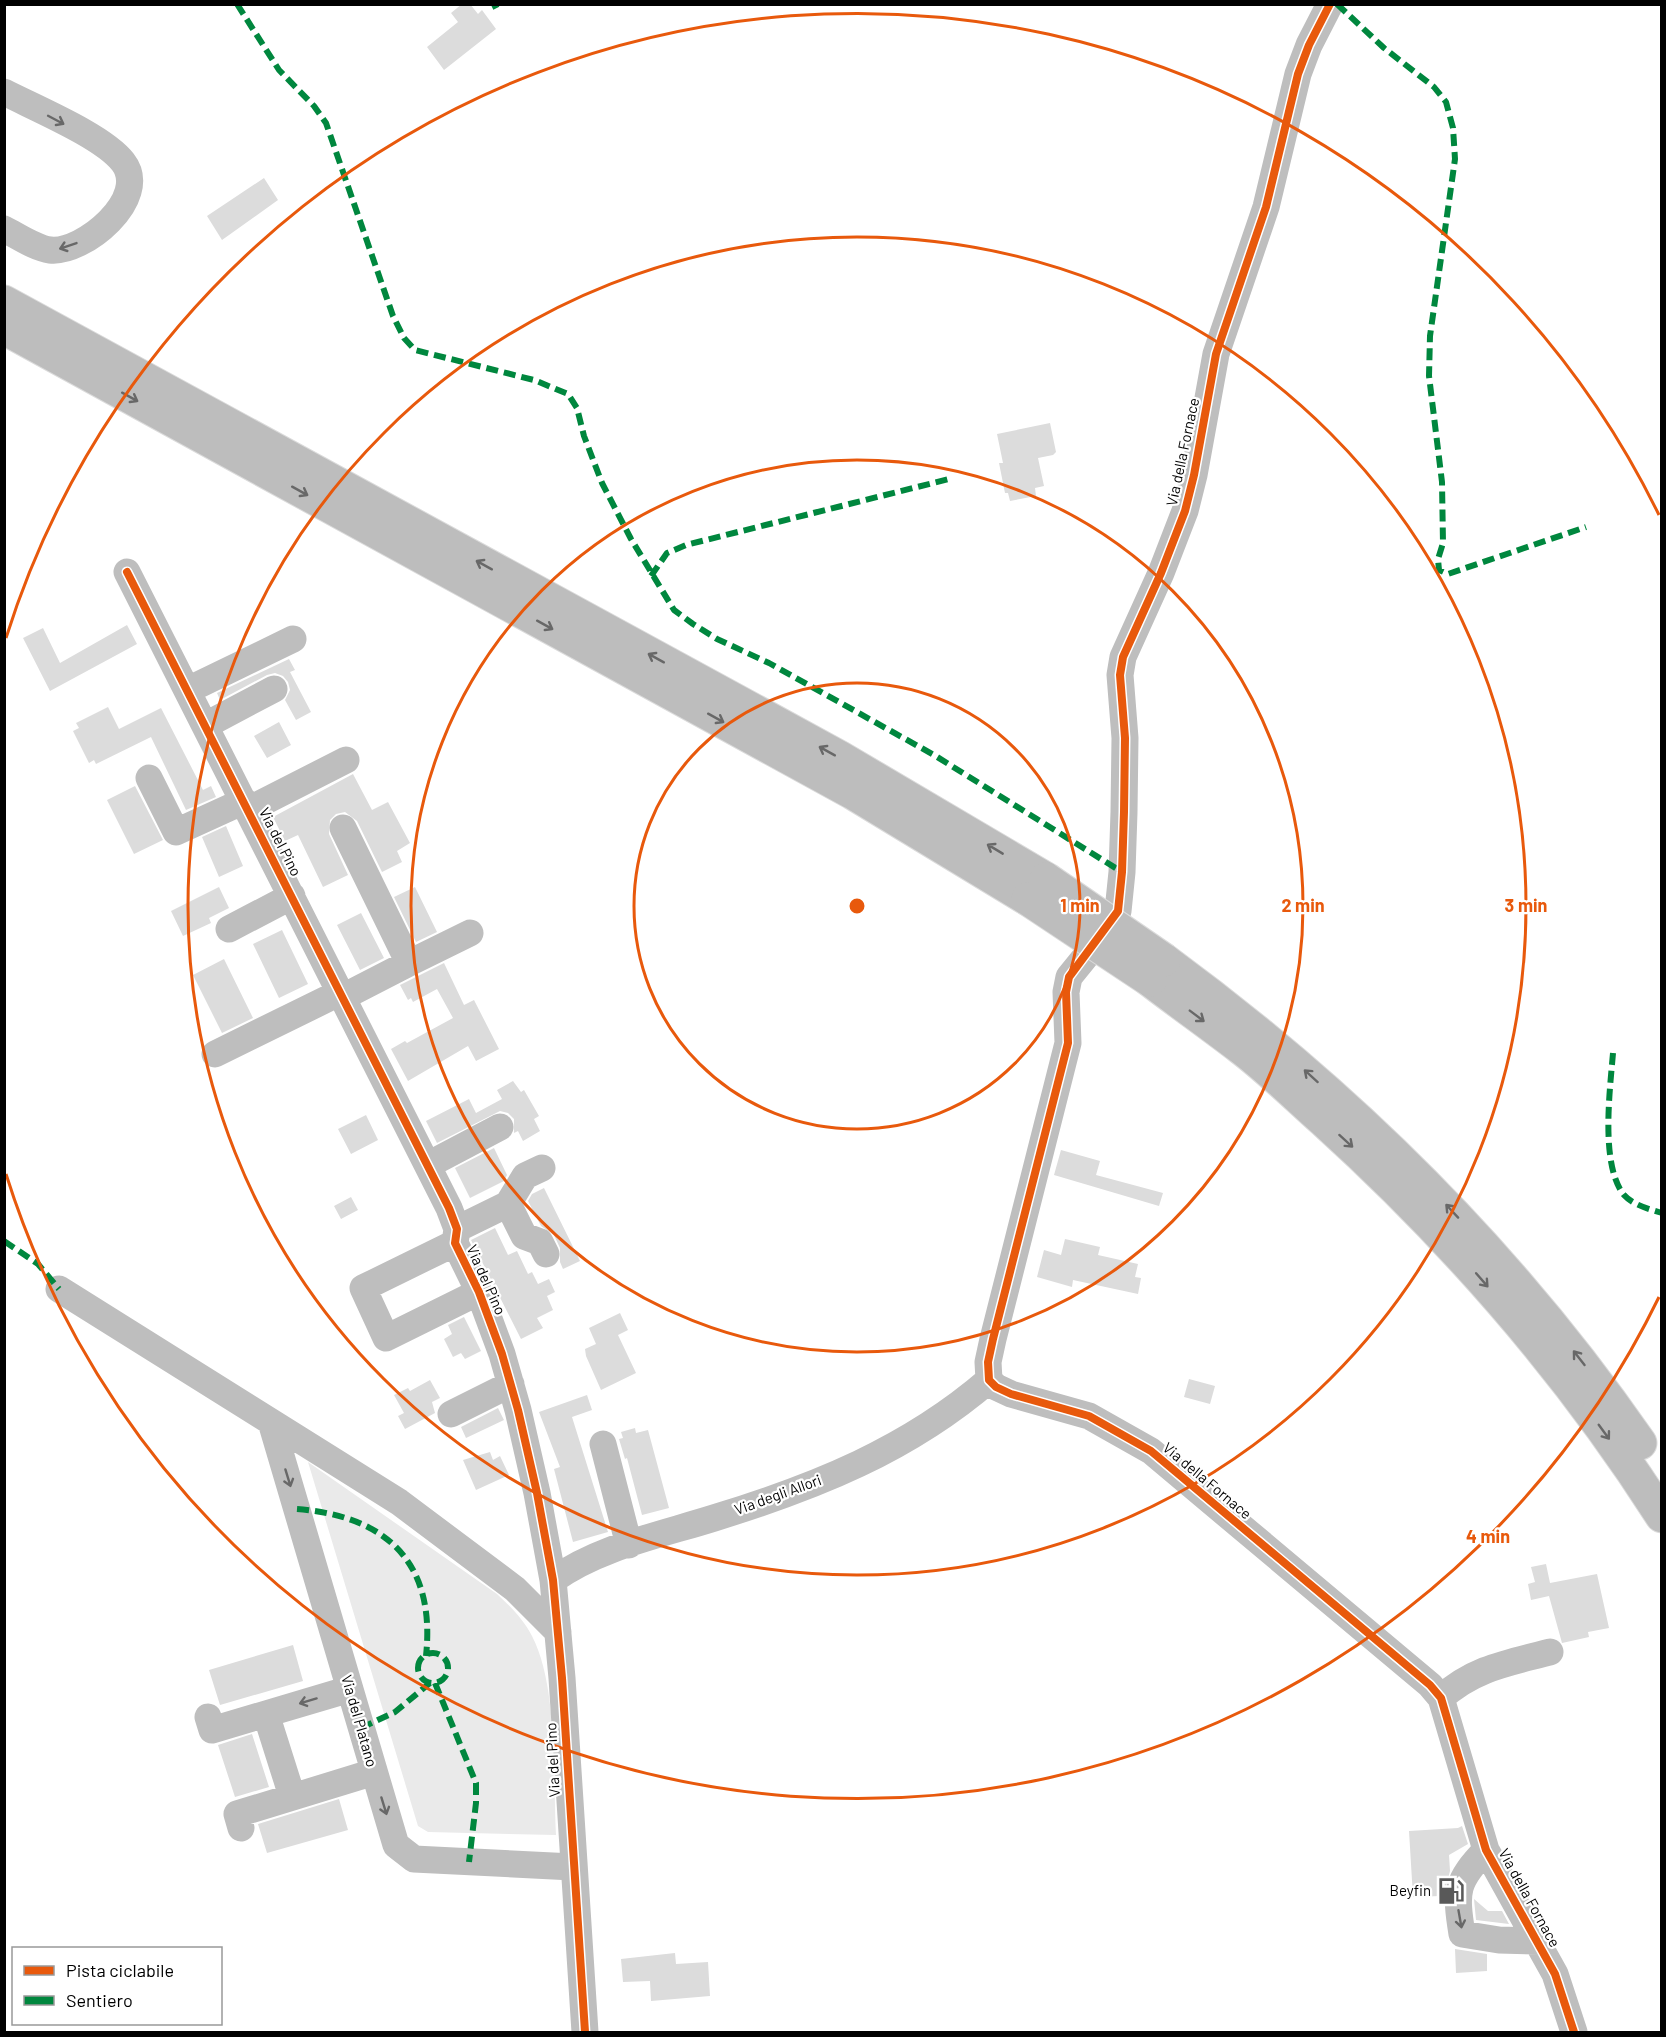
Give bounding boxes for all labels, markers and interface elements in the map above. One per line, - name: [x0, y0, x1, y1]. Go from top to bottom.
- one-way arrow: [47, 114, 65, 126]
- one-way arrow: [59, 241, 78, 252]
- one-way arrow: [120, 392, 138, 403]
- street label: Via della Fornace: [1162, 396, 1202, 508]
- one-way arrow: [291, 486, 309, 497]
- one-way arrow: [476, 559, 494, 570]
- one-way arrow: [536, 619, 553, 631]
- one-way arrow: [648, 652, 665, 664]
- one-way arrow: [707, 713, 725, 724]
- one-way arrow: [819, 745, 836, 757]
- street label: Via del Pino: [256, 804, 306, 879]
- one-way arrow: [987, 843, 1004, 855]
- text: 1 min: [1060, 894, 1100, 916]
- text: 2 min: [1281, 894, 1325, 916]
- text: 3 min: [1505, 894, 1547, 916]
- centre of rings: [847, 896, 867, 916]
- one-way arrow: [1188, 1009, 1204, 1022]
- one-way arrow: [1304, 1069, 1319, 1083]
- one-way arrow: [1338, 1134, 1353, 1148]
- one-way arrow: [1445, 1203, 1459, 1218]
- street label: Via del Pino: [463, 1242, 510, 1317]
- one-way arrow: [1475, 1272, 1489, 1287]
- one-way arrow: [1573, 1351, 1586, 1367]
- one-way arrow: [1598, 1424, 1611, 1440]
- street label: Via della Fornace: [1160, 1438, 1256, 1523]
- one-way arrow: [283, 1468, 294, 1487]
- street label: Via degli Allori: [732, 1470, 824, 1518]
- text: 4 min: [1466, 1525, 1510, 1547]
- street label: Via del Platano: [338, 1672, 382, 1769]
- one-way arrow: [299, 1696, 318, 1707]
- street label: Via del Pino: [541, 1722, 563, 1798]
- one-way arrow: [379, 1796, 390, 1815]
- street label: Via della Fornace: [1495, 1845, 1564, 1950]
- fuel station icon: Beyfin: [1436, 1876, 1466, 1906]
- place label: Beyfin: [1390, 1881, 1431, 1899]
- one-way arrow: [1454, 1909, 1465, 1928]
- legend: [12, 1947, 222, 2025]
- text: Pista ciclabile: [66, 1959, 174, 1981]
- text: Sentiero: [66, 1989, 133, 2011]

